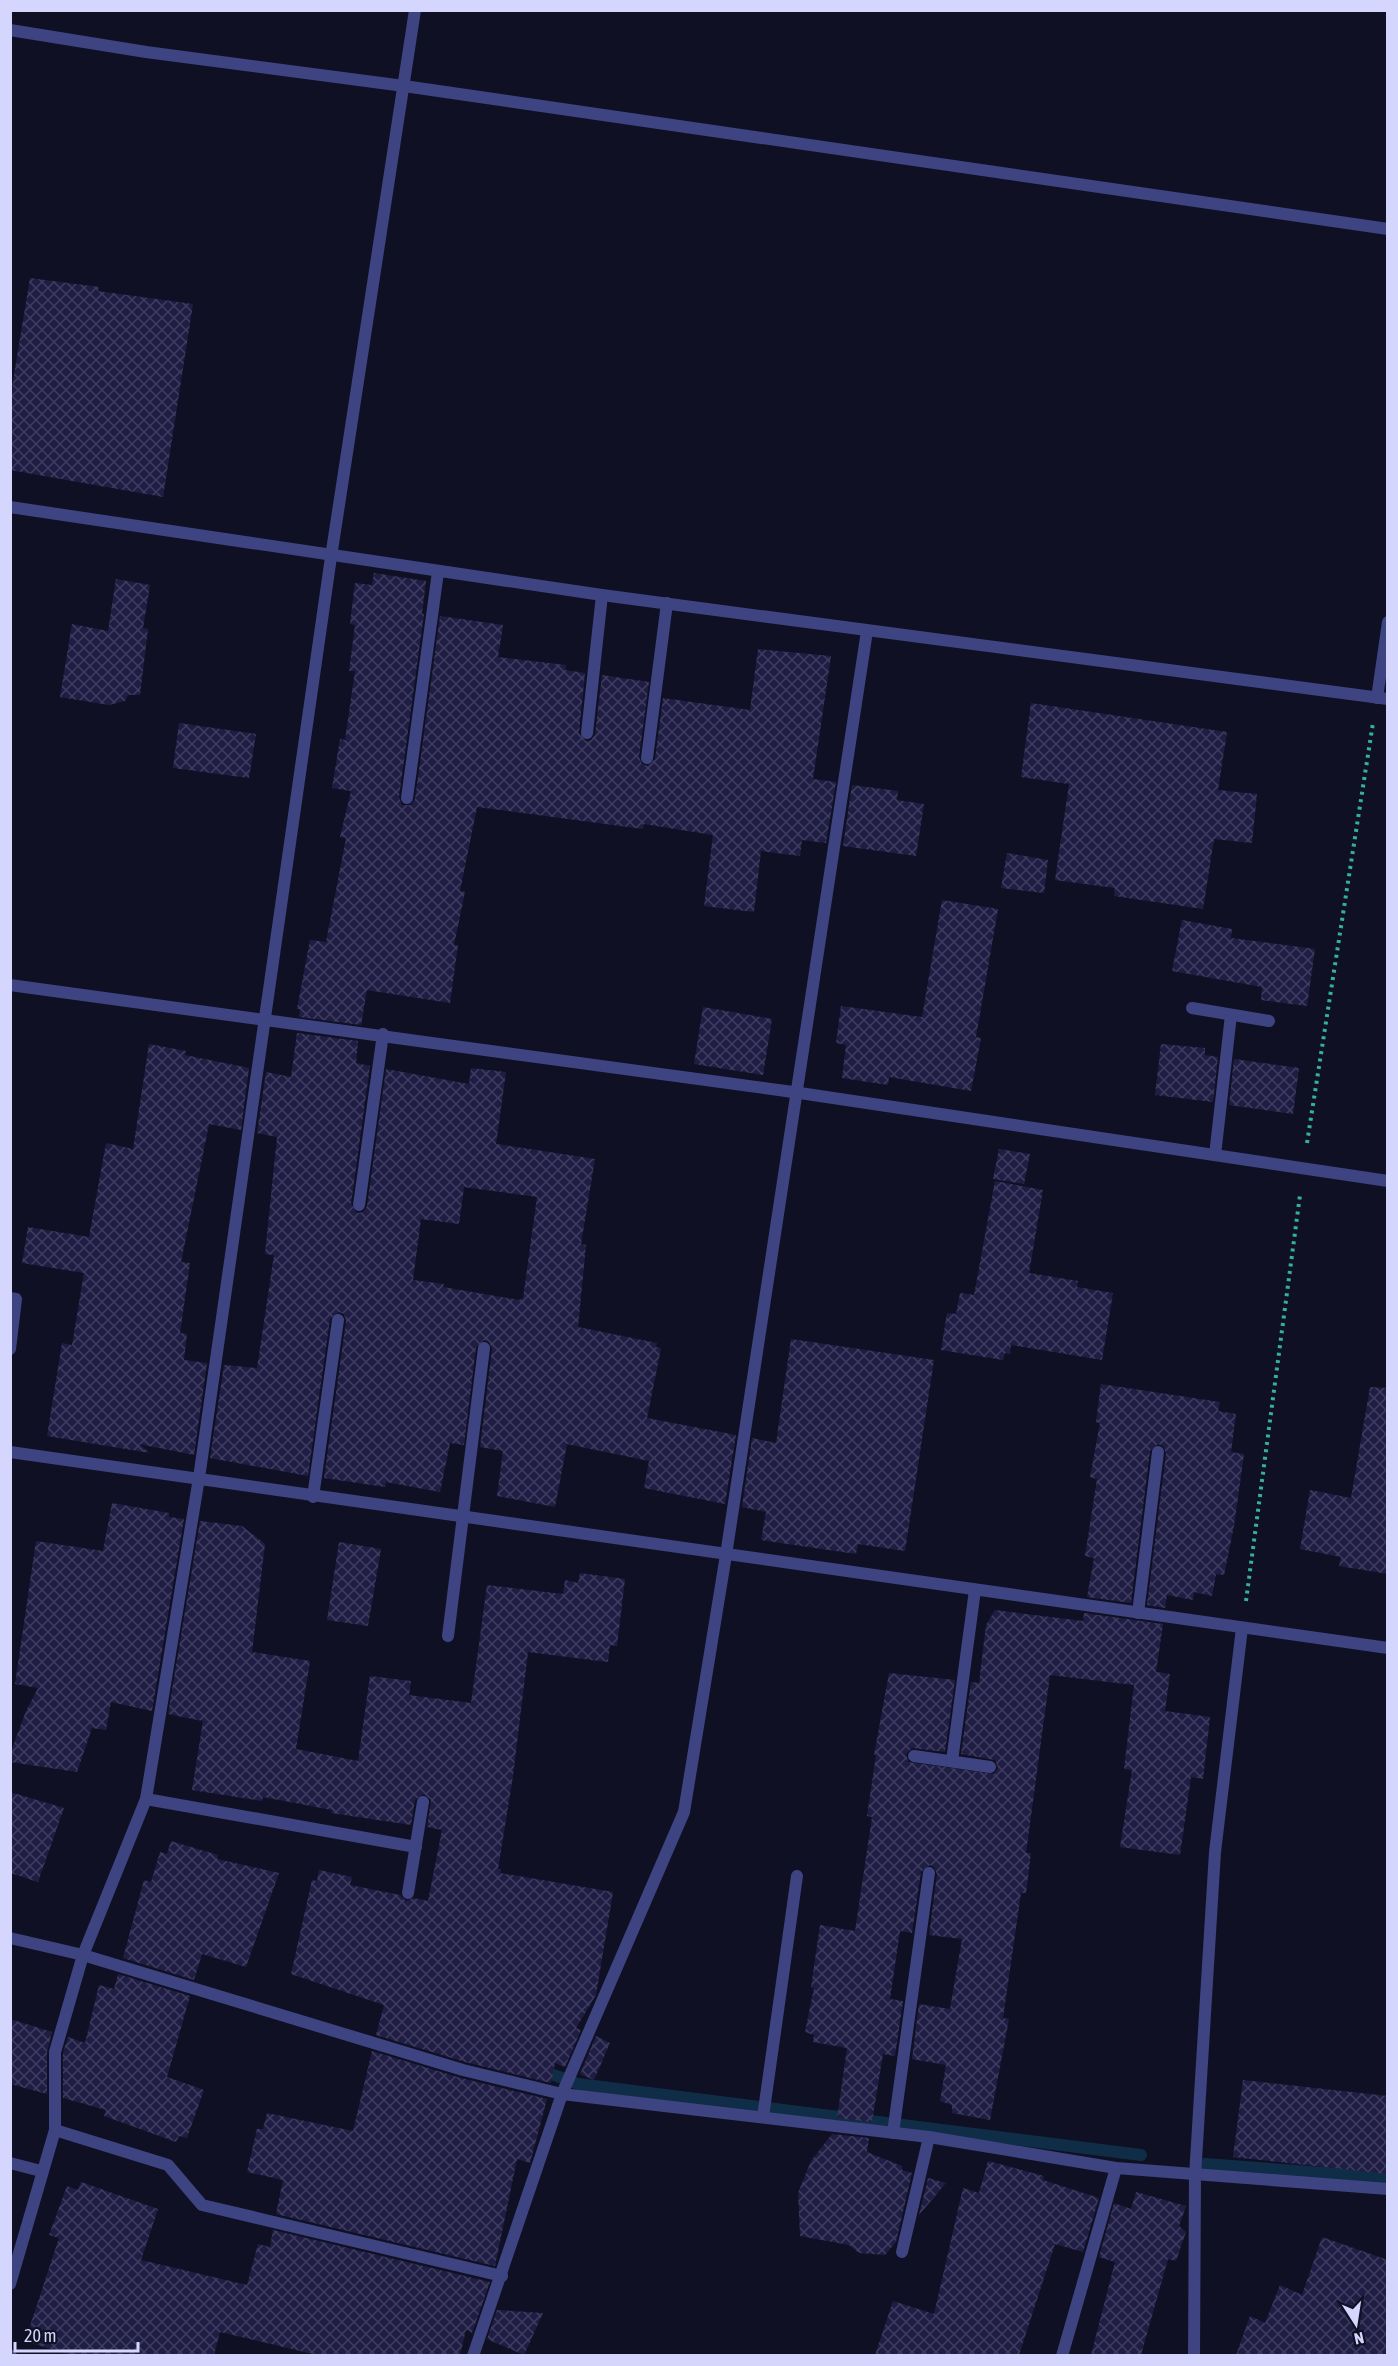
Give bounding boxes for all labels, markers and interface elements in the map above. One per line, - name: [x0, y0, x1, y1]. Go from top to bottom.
- north arrow: [1326, 2294, 1386, 2354]
- scale bar: [15, 2315, 138, 2353]
- text: 20 m: [24, 2325, 56, 2346]
- text: N: [1353, 2329, 1366, 2348]

